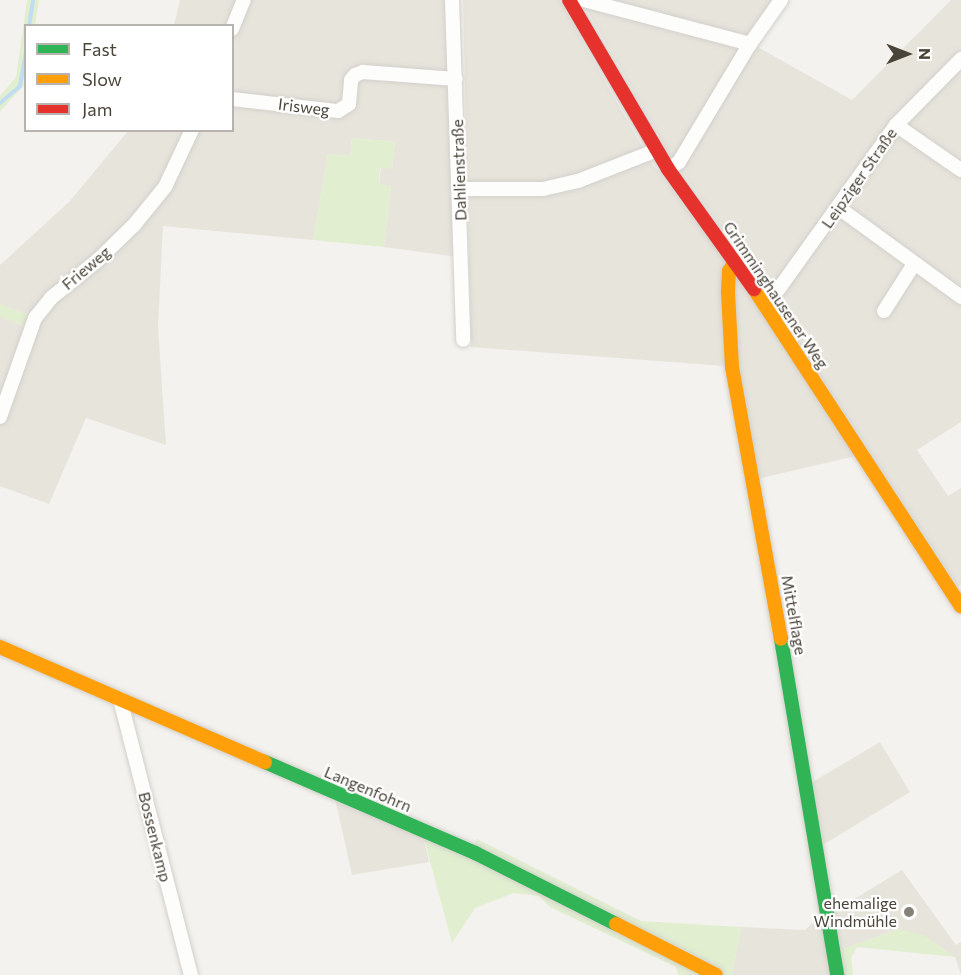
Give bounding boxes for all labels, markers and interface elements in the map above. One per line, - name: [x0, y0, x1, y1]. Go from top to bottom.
- legend: [24, 24, 234, 132]
- north arrow: [877, 24, 937, 84]
- text: Fast: [82, 38, 117, 60]
- text: N: [916, 48, 935, 60]
- text: Slow: [82, 68, 122, 90]
- street label: Irisweg: [277, 94, 331, 120]
- text: Jam: [82, 98, 112, 120]
- street label: Dahlienstraße: [448, 119, 470, 221]
- street label: Leipziger Straße: [817, 124, 901, 232]
- street label: Grimminghausener Weg: [719, 218, 833, 372]
- street label: Frieweg: [58, 242, 114, 294]
- street label: Mittelflage: [778, 574, 810, 656]
- street label: Langenfohrn: [321, 762, 415, 816]
- street label: Bossenkamp: [135, 790, 175, 884]
- place label: ehemalige Windmühle: [814, 893, 897, 931]
- marker: ehemalige Windmühle: [902, 905, 916, 919]

